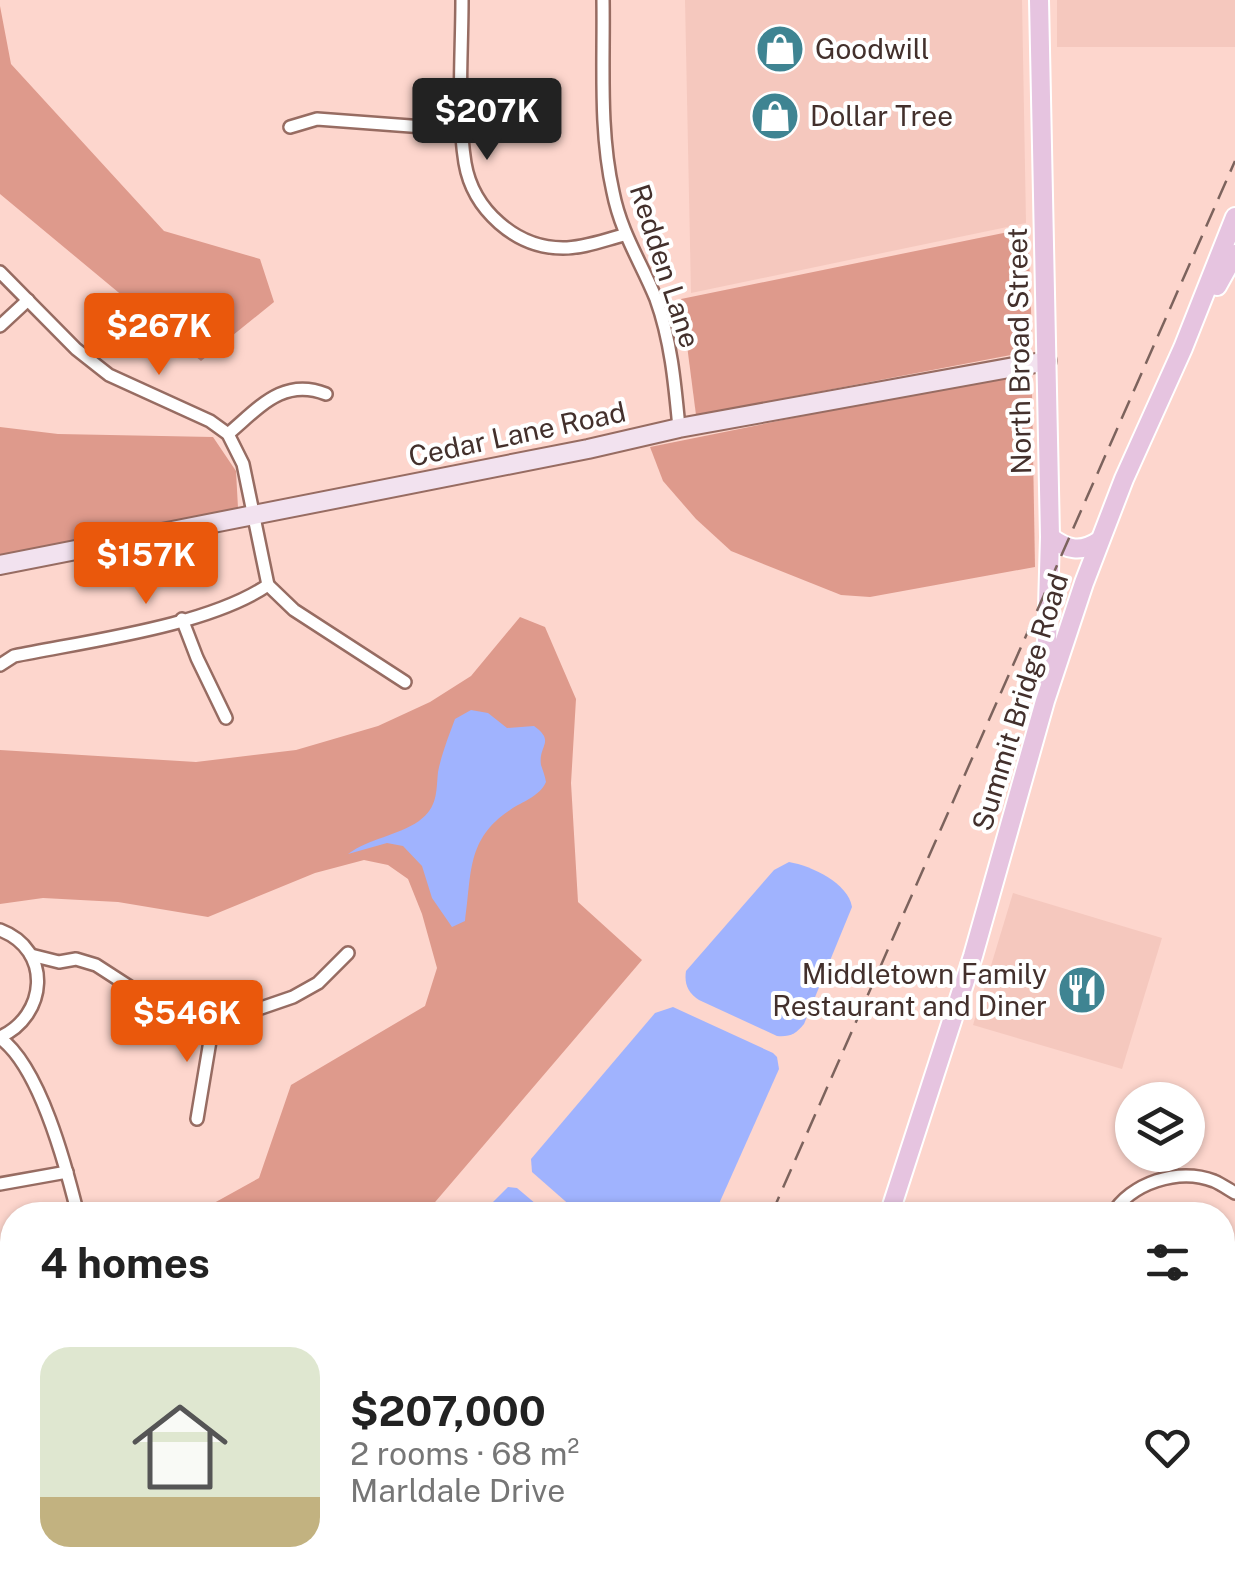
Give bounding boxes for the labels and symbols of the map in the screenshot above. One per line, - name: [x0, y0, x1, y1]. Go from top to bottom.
- shop icon: Goodwill: [754, 23, 806, 75]
- place label: Goodwill: [815, 32, 929, 65]
- pin: $207K: [417, 78, 557, 163]
- shop icon: Dollar Tree: [749, 90, 801, 142]
- place label: Dollar Tree: [810, 99, 953, 132]
- street label: Redden Lane: [624, 180, 707, 352]
- street label: North Broad Street: [1000, 227, 1037, 475]
- pin: $267K: [89, 293, 229, 378]
- street label: Cedar Lane Road: [405, 394, 629, 473]
- pin: $157K: [76, 522, 216, 607]
- street label: Summit Bridge Road: [965, 569, 1074, 835]
- place label: Middletown Family Restaurant and Diner: [772, 957, 1047, 1022]
- restaurant icon: Middletown Family Restaurant and Diner: [1056, 964, 1108, 1016]
- pin: $546K: [117, 980, 257, 1065]

